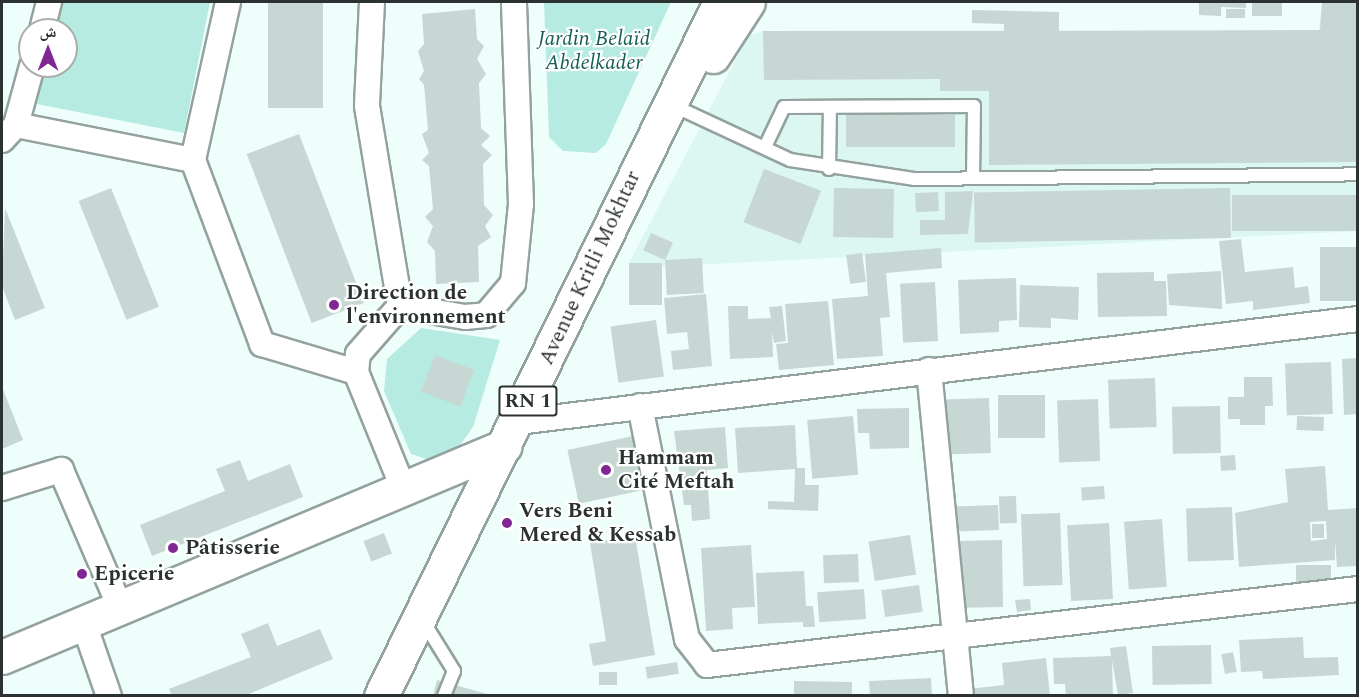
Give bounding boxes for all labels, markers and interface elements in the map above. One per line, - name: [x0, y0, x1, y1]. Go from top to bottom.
- north arrow: [18, 18, 78, 78]
- text: ش: [40, 20, 56, 44]
- park label: Jardin Belaïd Abdelkader: [538, 26, 650, 76]
- street label: Avenue Kritli Mokhtar: [534, 167, 646, 369]
- place label: Direction de l'environnement: [346, 280, 506, 330]
- marker: Direction de l'environnement: [327, 298, 341, 312]
- road number: RN 1: [498, 384, 558, 418]
- place label: Hammam Cité Meftah: [618, 445, 735, 495]
- marker: Hammam Cité Meftah: [599, 463, 613, 477]
- place label: Vers Beni Mered & Kessab: [519, 498, 676, 548]
- marker: Vers Beni Mered & Kessab: [500, 516, 514, 530]
- place label: Pâtisserie: [185, 535, 280, 561]
- marker: Pâtisserie: [166, 541, 180, 555]
- place label: Epicerie: [94, 561, 174, 587]
- marker: Epicerie: [75, 567, 89, 581]

